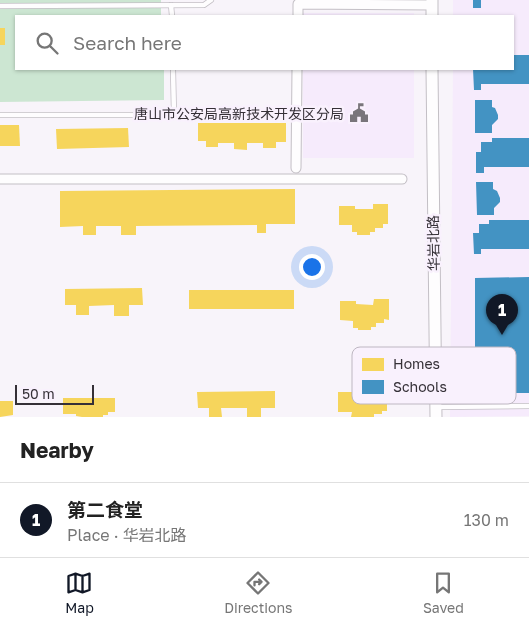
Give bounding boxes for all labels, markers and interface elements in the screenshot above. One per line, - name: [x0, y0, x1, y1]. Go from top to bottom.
- search box: [15, 15, 514, 70]
- icon: search: [33, 29, 61, 57]
- text: Search here: [73, 31, 182, 54]
- public building icon: 唐山市公安局高新技术开发区分局: [348, 102, 370, 124]
- place label: 唐山市公安局高新技术开发区分局: [134, 105, 344, 122]
- street label: 华岩北路: [424, 215, 442, 271]
- your location: [299, 254, 325, 280]
- pin: 1: [486, 294, 518, 335]
- legend: [352, 347, 516, 404]
- text: Homes: [393, 355, 440, 372]
- text: Schools: [393, 378, 447, 395]
- scale bar: [15, 382, 94, 405]
- text: 50 m: [22, 385, 55, 402]
- text: Nearby: [20, 437, 94, 463]
- text: 第二食堂: [67, 498, 143, 521]
- text: 1: [32, 510, 40, 530]
- text: 130 m: [464, 510, 509, 530]
- text: Place · 华岩北路: [67, 525, 186, 545]
- tab: Map: [65, 569, 94, 616]
- tab: Directions: [224, 569, 293, 616]
- tab: Saved: [423, 569, 464, 616]

